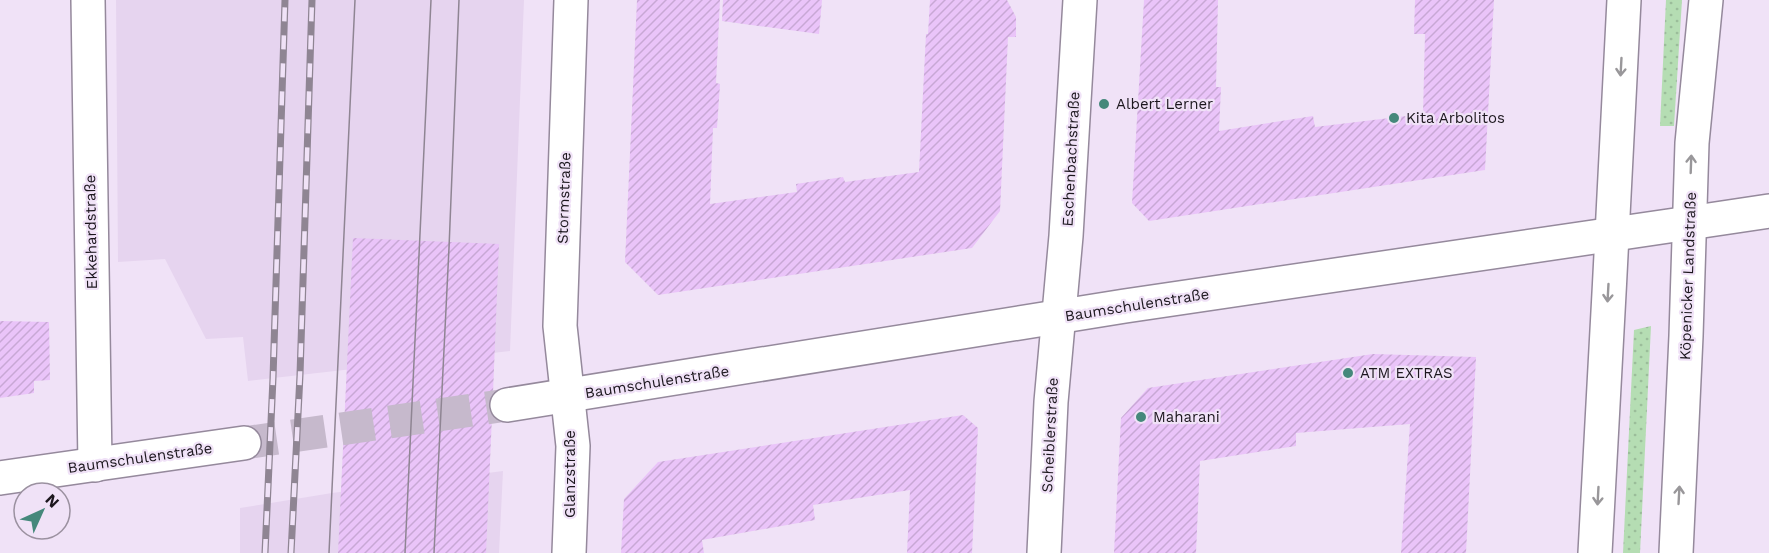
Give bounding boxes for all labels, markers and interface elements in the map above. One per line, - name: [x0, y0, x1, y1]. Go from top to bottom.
- one-way arrow: [1615, 57, 1626, 77]
- street label: Eschenbachstraße: [1058, 91, 1084, 227]
- place label: Albert Lerner: [1116, 95, 1213, 113]
- marker: Albert Lerner: [1097, 97, 1111, 111]
- place label: Kita Arbolitos: [1406, 109, 1505, 127]
- marker: Kita Arbolitos: [1387, 111, 1401, 125]
- street label: Stormstraße: [553, 152, 575, 244]
- one-way arrow: [1685, 155, 1697, 175]
- street label: Ekkehardstraße: [81, 175, 101, 289]
- street label: Köpenicker Landstraße: [1676, 192, 1700, 360]
- one-way arrow: [1603, 282, 1614, 302]
- street label: Baumschulenstraße: [1064, 285, 1210, 325]
- street label: Baumschulenstraße: [584, 362, 730, 402]
- place label: ATM EXTRAS: [1360, 364, 1453, 382]
- marker: ATM EXTRAS: [1341, 366, 1355, 380]
- street label: Scheiblerstraße: [1038, 377, 1062, 493]
- place label: Maharani: [1153, 408, 1220, 426]
- marker: Maharani: [1134, 410, 1148, 424]
- street label: Glanzstraße: [561, 430, 579, 518]
- street label: Baumschulenstraße: [67, 439, 213, 477]
- north arrow: [12, 481, 72, 541]
- one-way arrow: [1673, 485, 1684, 505]
- one-way arrow: [1592, 486, 1603, 506]
- text: N: [41, 490, 63, 512]

